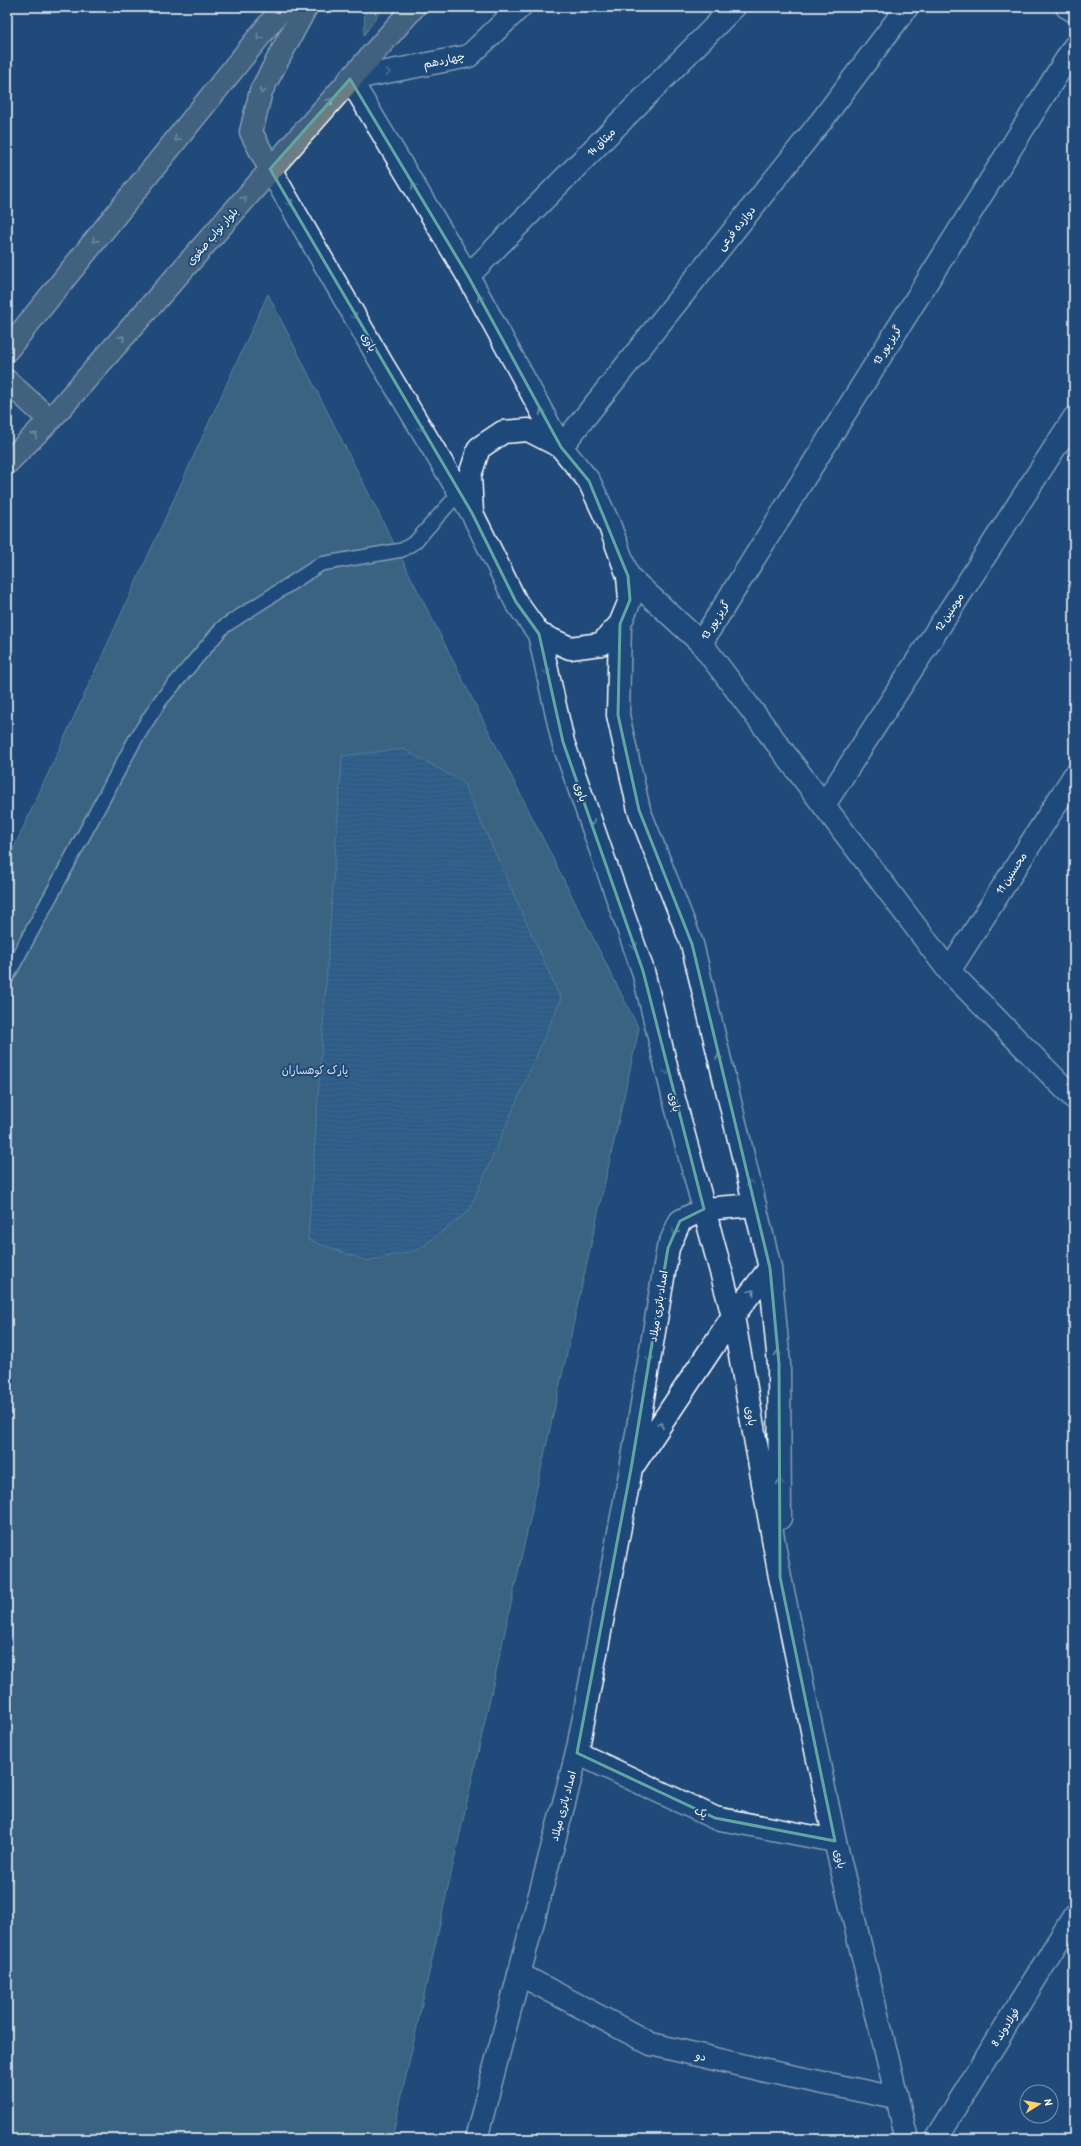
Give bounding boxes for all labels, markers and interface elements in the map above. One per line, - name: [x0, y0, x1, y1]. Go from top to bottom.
- one-way arrow: [256, 33, 263, 40]
- street label: چهاردهم: [422, 49, 466, 73]
- one-way arrow: [385, 68, 392, 76]
- one-way arrow: [258, 87, 266, 94]
- one-way arrow: [326, 99, 333, 106]
- street label: میثاق 14: [584, 125, 618, 159]
- one-way arrow: [175, 134, 182, 141]
- one-way arrow: [411, 183, 419, 190]
- one-way arrow: [240, 196, 247, 203]
- one-way arrow: [285, 199, 292, 206]
- street label: دوازده فرعی: [714, 203, 759, 254]
- street label: بلوار نواب صفوی: [183, 204, 242, 268]
- one-way arrow: [93, 235, 100, 242]
- one-way arrow: [477, 295, 484, 303]
- one-way arrow: [350, 312, 357, 319]
- street label: گریز پور 13: [869, 322, 906, 368]
- street label: باوی: [357, 330, 380, 354]
- one-way arrow: [117, 336, 124, 343]
- one-way arrow: [540, 409, 547, 417]
- one-way arrow: [416, 424, 423, 431]
- one-way arrow: [30, 432, 38, 440]
- street label: مومنین 12: [931, 590, 968, 635]
- street label: گریز پور 13: [697, 597, 734, 643]
- one-way arrow: [543, 669, 551, 675]
- street label: باوی: [570, 780, 591, 804]
- one-way arrow: [587, 820, 595, 827]
- street label: محسنین 11: [992, 849, 1030, 897]
- one-way arrow: [630, 943, 638, 950]
- one-way arrow: [715, 1054, 724, 1061]
- park label: پارک کوهساران: [282, 1063, 348, 1078]
- one-way arrow: [663, 1069, 671, 1075]
- street label: باوی: [665, 1091, 684, 1114]
- one-way arrow: [746, 1180, 754, 1187]
- one-way arrow: [672, 1228, 680, 1236]
- street label: امداد باتری میلاد: [645, 1269, 672, 1343]
- one-way arrow: [747, 1290, 754, 1297]
- one-way arrow: [774, 1349, 783, 1356]
- one-way arrow: [646, 1356, 654, 1362]
- street label: باوی: [741, 1405, 760, 1427]
- one-way arrow: [656, 1422, 663, 1429]
- one-way arrow: [776, 1479, 784, 1485]
- street label: امداد باتری میلاد: [547, 1769, 580, 1843]
- street label: یک: [692, 1803, 710, 1821]
- street label: باوی: [830, 1848, 849, 1870]
- street label: فولادوند 8: [988, 2005, 1023, 2049]
- street label: دو: [693, 2048, 708, 2064]
- north arrow: [1019, 2084, 1059, 2124]
- text: N: [1041, 2098, 1056, 2106]

